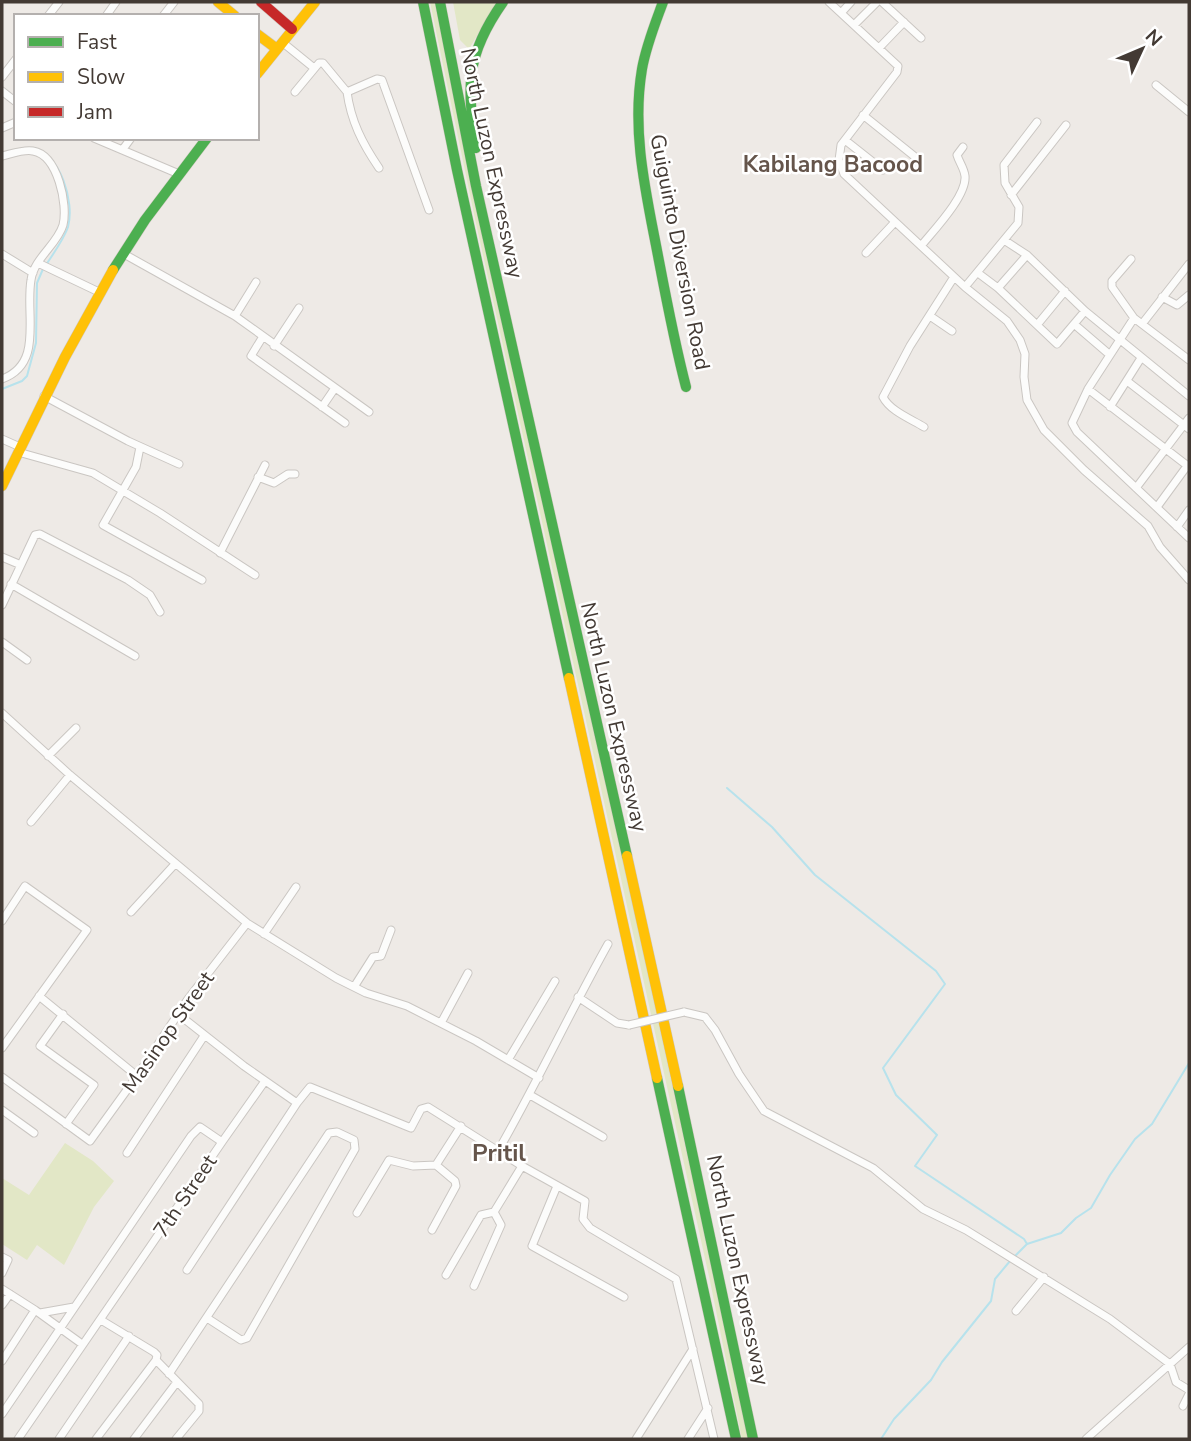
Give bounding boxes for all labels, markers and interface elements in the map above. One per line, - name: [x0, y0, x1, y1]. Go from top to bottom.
- legend: [14, 14, 259, 140]
- north arrow: [1107, 14, 1177, 84]
- text: N: [1139, 24, 1168, 52]
- text: Fast: [77, 28, 117, 56]
- street label: North Luzon Expressway: [454, 45, 530, 281]
- text: Slow: [77, 63, 126, 91]
- text: Jam: [76, 98, 113, 126]
- street label: Guiguinto Diversion Road: [643, 132, 717, 372]
- district label: Kabilang Bacood: [743, 149, 923, 180]
- street label: North Luzon Expressway: [574, 599, 654, 835]
- street label: Masinop Street: [116, 965, 221, 1098]
- district label: Pritil: [472, 1137, 526, 1169]
- street label: 7th Street: [147, 1148, 223, 1243]
- street label: North Luzon Expressway: [700, 1152, 776, 1388]

